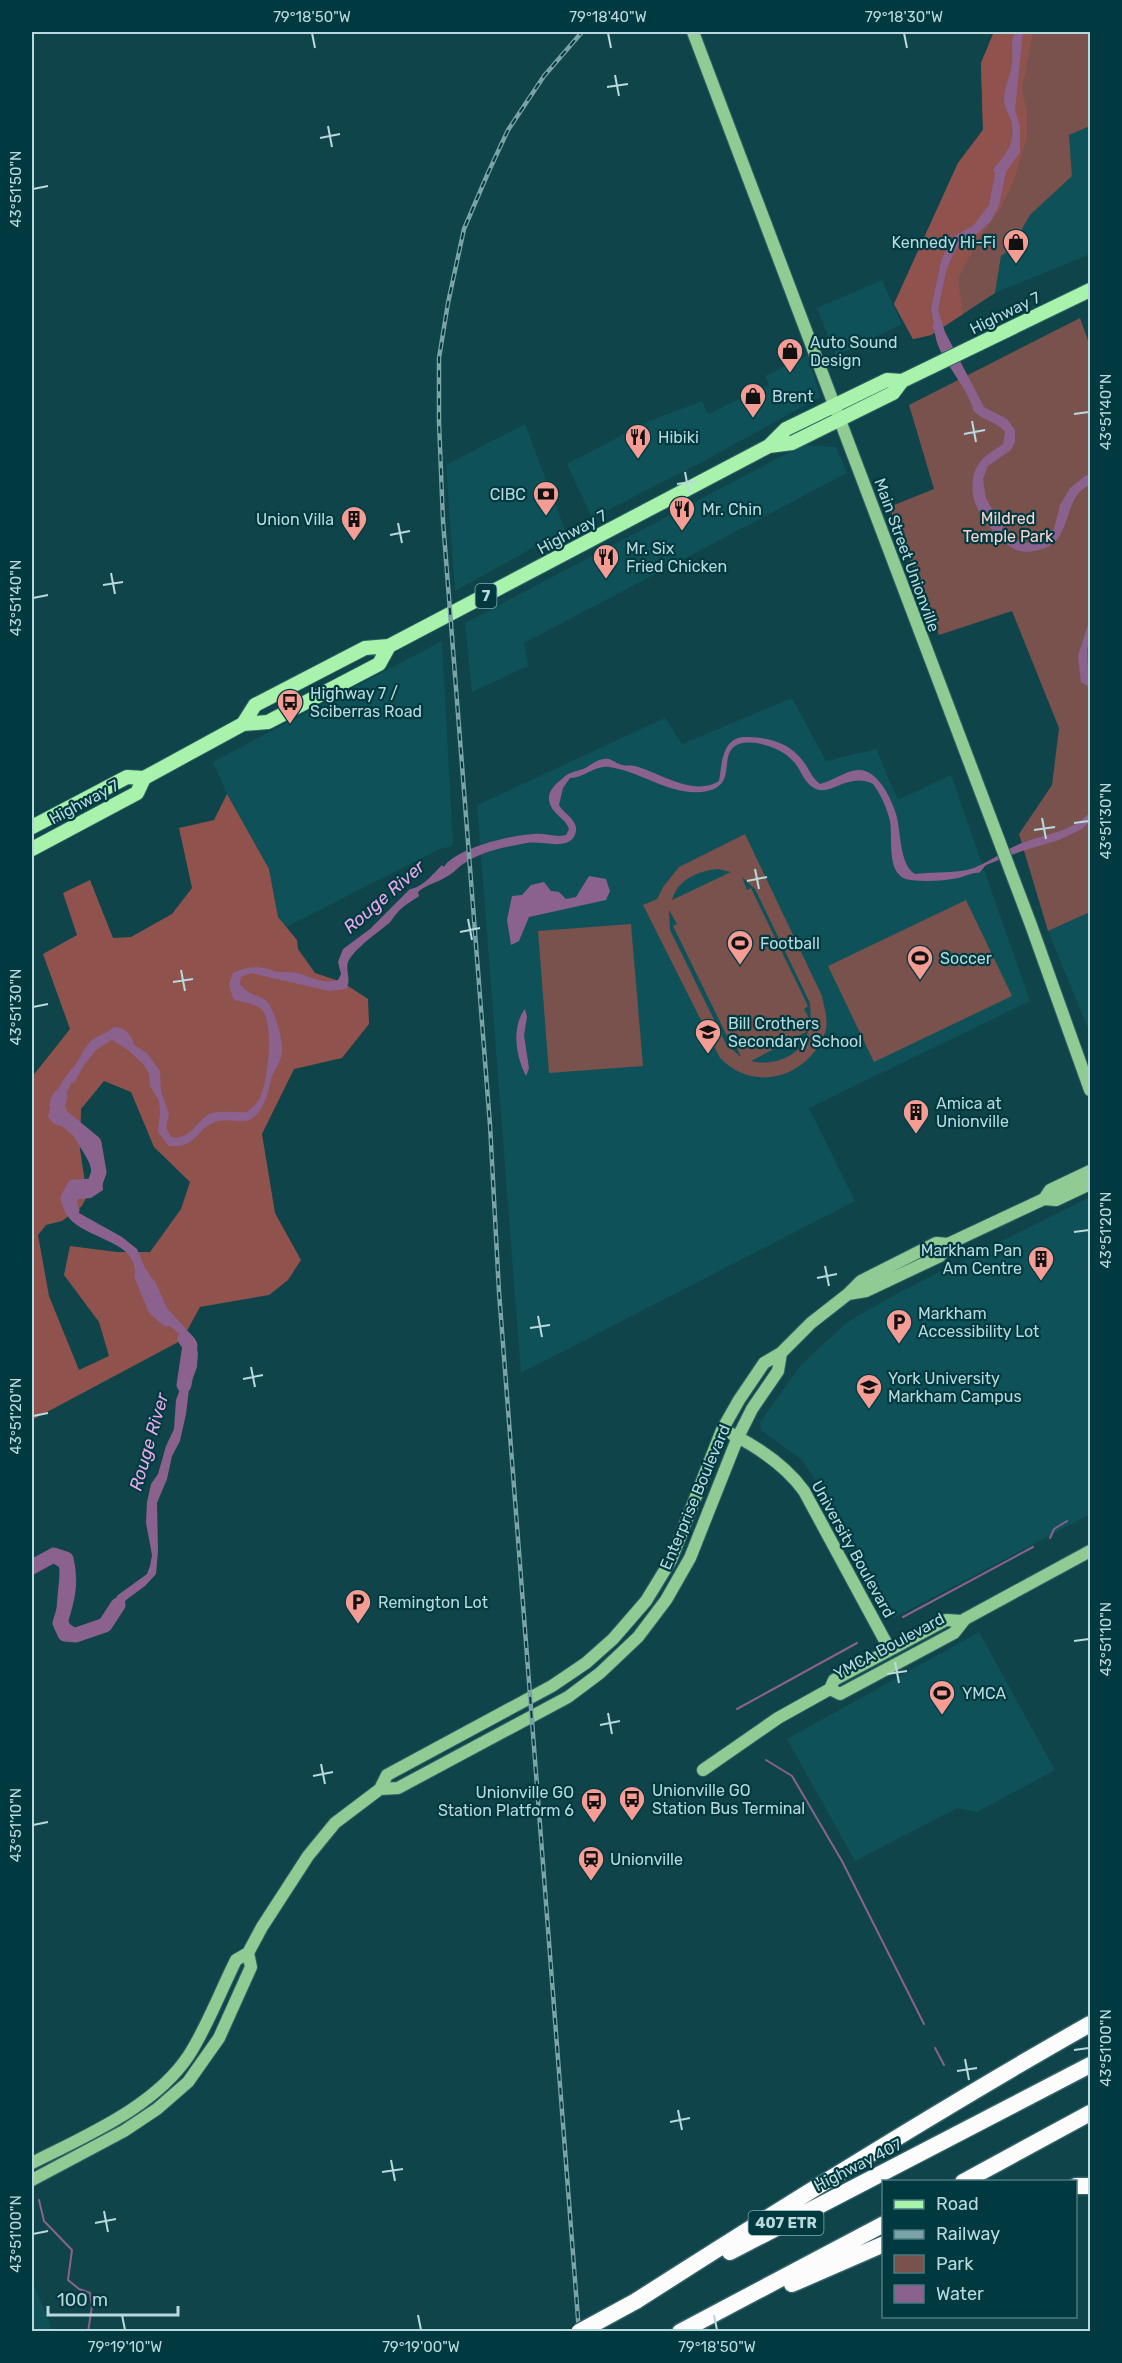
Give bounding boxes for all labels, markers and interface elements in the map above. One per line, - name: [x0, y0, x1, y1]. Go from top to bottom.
- text: 79°18'50"W: [273, 8, 351, 26]
- text: 79°18'40"W: [569, 8, 647, 26]
- text: 79°18'30"W: [865, 8, 943, 26]
- text: 43°51'50"N: [7, 151, 25, 228]
- shop icon: Kennedy Hi-Fi: [1001, 227, 1031, 265]
- place label: Kennedy Hi-Fi: [892, 233, 996, 252]
- street label: Highway 7: [967, 288, 1043, 338]
- place label: Auto Sound Design: [810, 333, 898, 370]
- shop icon: Auto Sound Design: [775, 336, 805, 374]
- text: 43°51'40"N: [1097, 374, 1115, 450]
- shop icon: Brent: [738, 381, 768, 419]
- place label: Brent: [772, 387, 813, 406]
- restaurant icon: Hibiki: [623, 422, 653, 460]
- place label: Hibiki: [658, 428, 699, 447]
- street label: Main Street Unionville: [870, 476, 944, 634]
- bank icon: CIBC: [531, 479, 561, 517]
- place label: CIBC: [490, 485, 526, 504]
- restaurant icon: Mr. Chin: [667, 494, 697, 532]
- place label: Mr. Chin: [702, 500, 762, 519]
- building icon: Union Villa: [339, 504, 369, 542]
- street label: Highway 7: [534, 506, 610, 558]
- park label: Mildred Temple Park: [963, 509, 1054, 546]
- place label: Union Villa: [256, 510, 334, 529]
- place label: Mr. Six Fried Chicken: [626, 539, 727, 576]
- restaurant icon: Mr. Six Fried Chicken: [591, 542, 621, 580]
- text: 43°51'40"N: [7, 560, 25, 636]
- road number: 7: [476, 584, 496, 608]
- place label: Highway 7 / Sciberras Road: [310, 684, 422, 721]
- bus stop icon: Highway 7 / Sciberras Road: [275, 687, 305, 725]
- street label: Highway 7: [46, 776, 122, 828]
- text: 43°51'30"N: [1097, 782, 1115, 860]
- water label: Rouge River: [339, 855, 430, 938]
- sports icon: Football: [725, 928, 755, 966]
- place label: Football: [760, 934, 820, 953]
- sports icon: Soccer: [905, 943, 935, 981]
- place label: Soccer: [940, 949, 992, 968]
- text: 43°51'30"N: [7, 968, 25, 1046]
- place label: Bill Crothers Secondary School: [728, 1014, 862, 1051]
- school or university icon: Bill Crothers Secondary School: [693, 1017, 723, 1055]
- place label: Amica at Unionville: [936, 1094, 1009, 1131]
- building icon: Amica at Unionville: [901, 1097, 931, 1135]
- text: 43°51'20"N: [1097, 1192, 1115, 1268]
- place label: Markham Pan Am Centre: [921, 1241, 1022, 1278]
- building icon: Markham Pan Am Centre: [1026, 1244, 1056, 1282]
- place label: Markham Accessibility Lot: [918, 1304, 1039, 1341]
- parking icon: Markham Accessibility Lot: [884, 1307, 914, 1345]
- place label: York University Markham Campus: [888, 1369, 1022, 1406]
- school or university icon: York University Markham Campus: [854, 1372, 884, 1410]
- text: 43°51'20"N: [7, 1378, 25, 1454]
- water label: Rouge River: [125, 1389, 174, 1493]
- street label: Enterprise Boulevard: [656, 1421, 734, 1573]
- street label: University Boulevard: [807, 1477, 899, 1621]
- parking icon: Remington Lot: [343, 1587, 373, 1625]
- place label: Remington Lot: [378, 1593, 488, 1612]
- text: 43°51'10"N: [1097, 1602, 1115, 1676]
- street label: YMCA Boulevard: [830, 1609, 948, 1683]
- sports icon: YMCA: [927, 1678, 957, 1716]
- place label: YMCA: [962, 1684, 1007, 1703]
- place label: Unionville GO Station Bus Terminal: [652, 1781, 805, 1818]
- place label: Unionville GO Station Platform 6: [438, 1783, 574, 1820]
- bus stop icon: Unionville GO Station Bus Terminal: [617, 1784, 647, 1822]
- bus stop icon: Unionville GO Station Platform 6: [579, 1786, 609, 1824]
- text: 43°51'10"N: [7, 1788, 25, 1862]
- station icon: Unionville: [576, 1844, 606, 1882]
- place label: Unionville: [610, 1850, 683, 1869]
- text: 43°51'00"N: [1097, 2009, 1115, 2087]
- street label: Highway 407: [811, 2135, 905, 2195]
- legend: [882, 2180, 1077, 2318]
- text: Road: [936, 2193, 979, 2215]
- text: 43°51'00"N: [7, 2195, 25, 2273]
- road number: 407 ETR: [748, 2211, 824, 2235]
- text: Railway: [936, 2223, 1000, 2245]
- text: Park: [936, 2253, 974, 2275]
- scale bar: [48, 2279, 178, 2317]
- text: Water: [936, 2283, 984, 2305]
- text: 100 m: [57, 2289, 108, 2311]
- text: 79°19'10"W: [88, 2338, 162, 2356]
- text: 79°19'00"W: [382, 2338, 460, 2356]
- text: 79°18'50"W: [678, 2338, 756, 2356]

